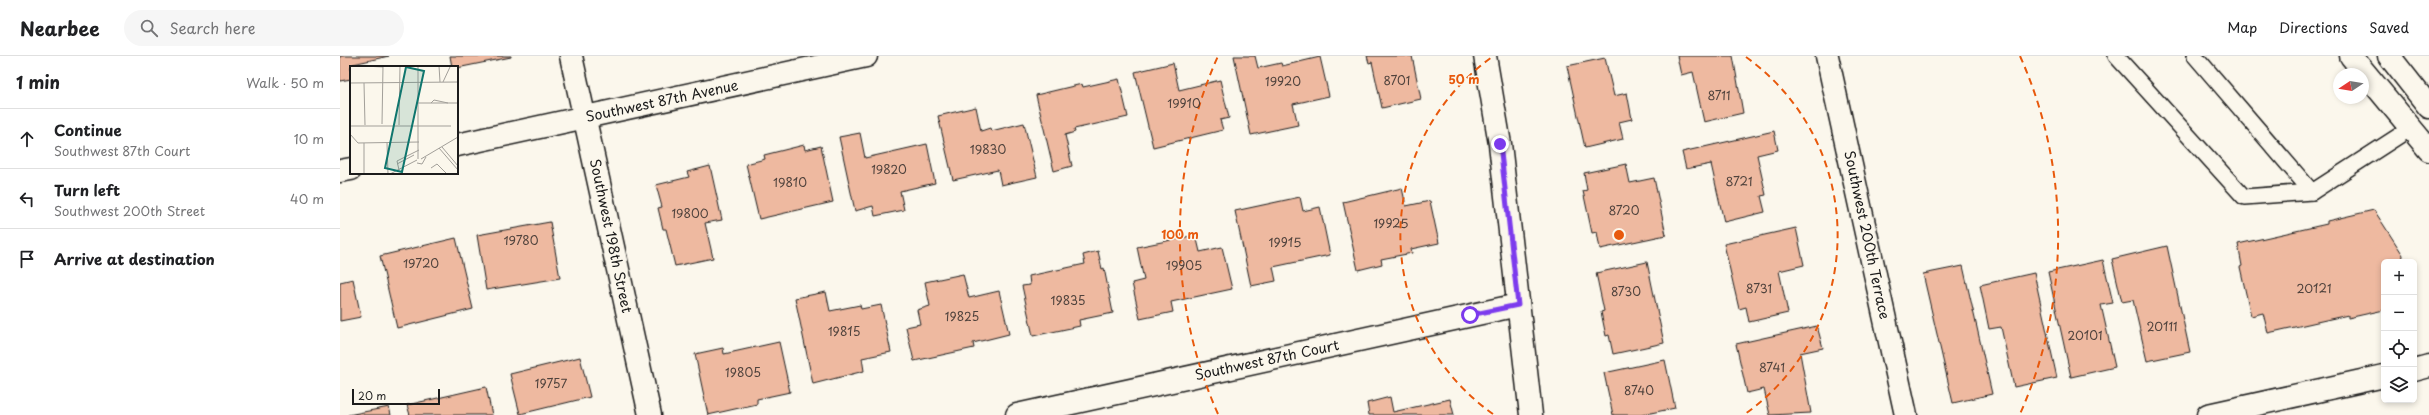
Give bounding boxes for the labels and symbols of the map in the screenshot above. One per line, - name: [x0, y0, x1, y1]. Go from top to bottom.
- inset map: [350, 66, 458, 174]
- north arrow: [2333, 68, 2369, 104]
- text: 50 m: [1448, 70, 1480, 88]
- house number: 8701: [1384, 71, 1410, 89]
- house number: 19920: [1265, 72, 1301, 90]
- street label: Southwest 87th Avenue: [584, 74, 740, 127]
- house number: 8711: [1707, 86, 1731, 104]
- house number: 19910: [1167, 94, 1201, 112]
- route end: [1491, 135, 1509, 153]
- house number: 19830: [970, 140, 1006, 158]
- street label: Southwest 200th Terrace: [1839, 149, 1896, 321]
- street label: Southwest 198th Street: [585, 157, 638, 315]
- house number: 19820: [871, 160, 907, 178]
- house number: 8721: [1725, 172, 1753, 190]
- house number: 19810: [773, 173, 807, 191]
- house number: 8720: [1608, 201, 1640, 219]
- house number: 19800: [671, 204, 709, 222]
- house number: 19925: [1373, 214, 1409, 232]
- text: 100 m: [1161, 225, 1199, 243]
- centre of rings: [1612, 228, 1626, 242]
- house number: 19780: [503, 231, 539, 249]
- house number: 19915: [1269, 233, 1301, 251]
- house number: 19720: [403, 254, 439, 272]
- house number: 19905: [1166, 256, 1202, 274]
- house number: 8731: [1746, 279, 1772, 297]
- house number: 20121: [2296, 279, 2332, 297]
- house number: 8730: [1611, 282, 1641, 300]
- house number: 19835: [1051, 291, 1085, 309]
- route start: [1461, 306, 1479, 324]
- house number: 19825: [945, 307, 979, 325]
- house number: 20111: [2146, 317, 2178, 335]
- house number: 19815: [828, 322, 860, 340]
- house number: 20101: [2067, 326, 2103, 344]
- street label: Southwest 87th Court: [1193, 334, 1341, 385]
- house number: 8741: [1759, 358, 1785, 376]
- house number: 19805: [725, 363, 761, 381]
- house number: 19757: [535, 374, 567, 392]
- house number: 8740: [1624, 381, 1654, 399]
- scale bar: [352, 387, 440, 406]

